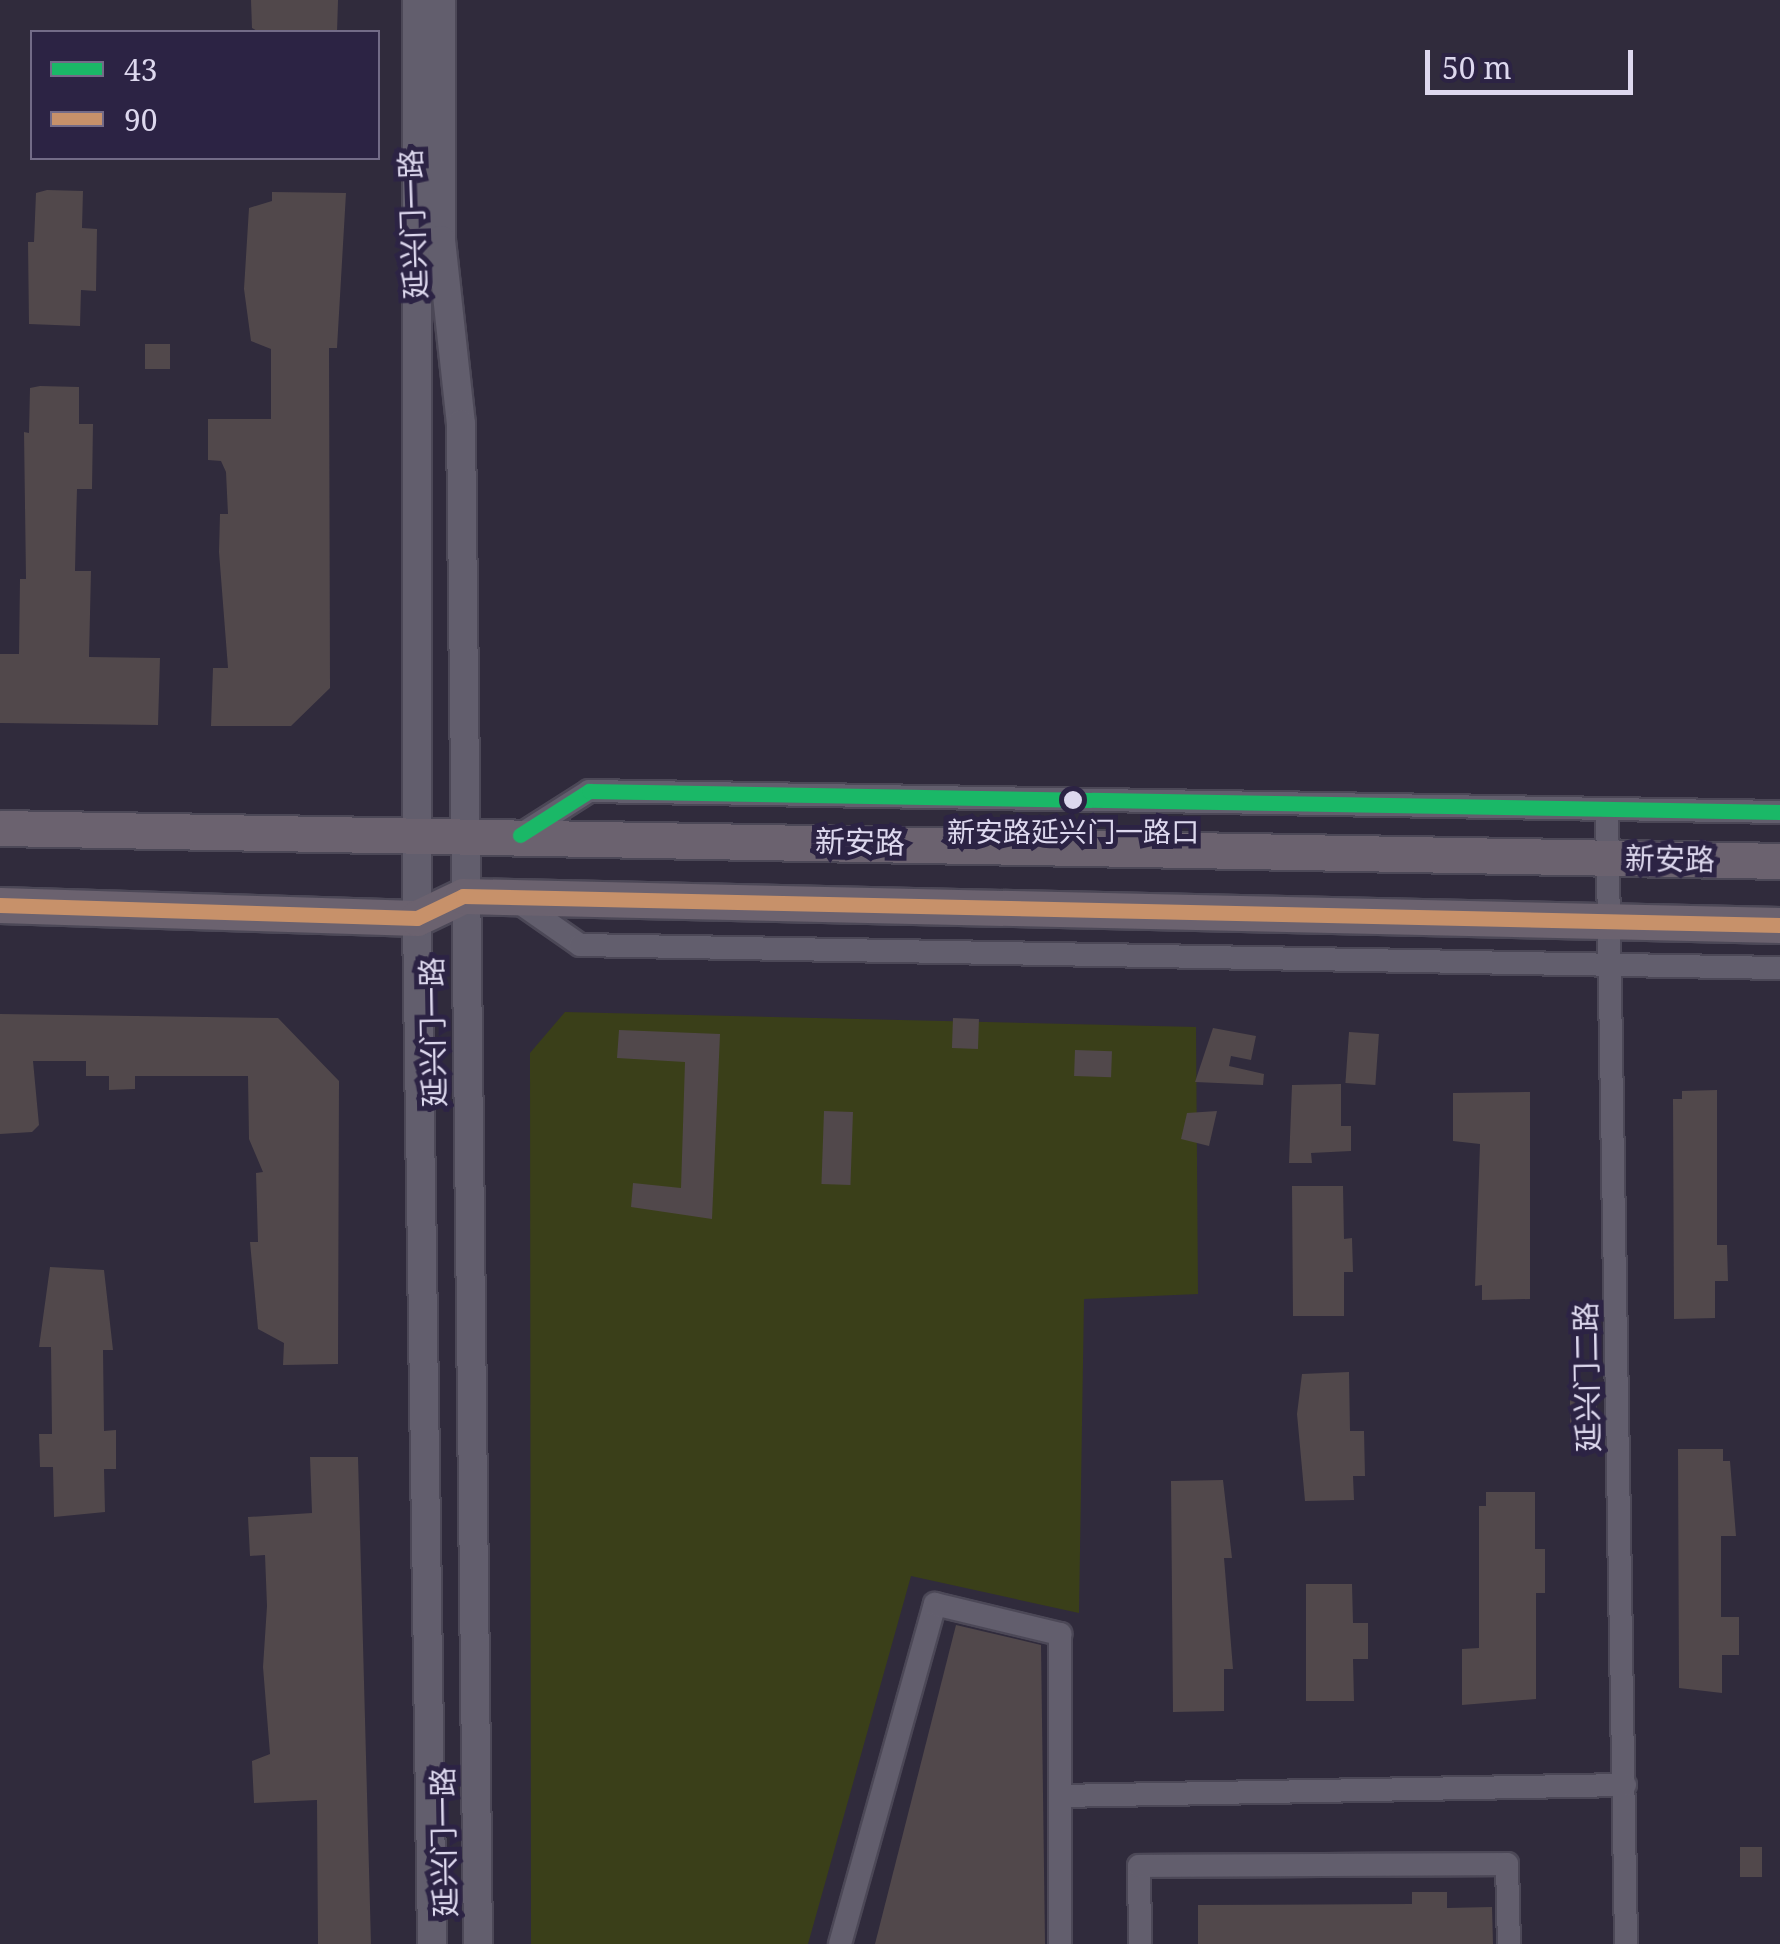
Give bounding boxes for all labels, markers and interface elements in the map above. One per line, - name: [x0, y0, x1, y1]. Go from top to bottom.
- legend: [30, 30, 380, 160]
- scale bar: [1430, 30, 1638, 92]
- text: 50 m: [1442, 47, 1512, 88]
- text: 43: [124, 49, 158, 90]
- text: 90: [124, 99, 158, 140]
- street label: 延兴门一路: [392, 148, 434, 300]
- marker: 新安路延兴门一路口: [1063, 790, 1083, 810]
- place label: 新安路延兴门一路口: [947, 814, 1199, 848]
- street label: 新安路: [815, 823, 905, 861]
- street label: 新安路: [1625, 840, 1715, 878]
- street label: 延兴门一路: [414, 957, 452, 1107]
- street label: 延兴门二路: [1568, 1302, 1606, 1452]
- street label: 延兴门一路: [425, 1767, 463, 1917]

